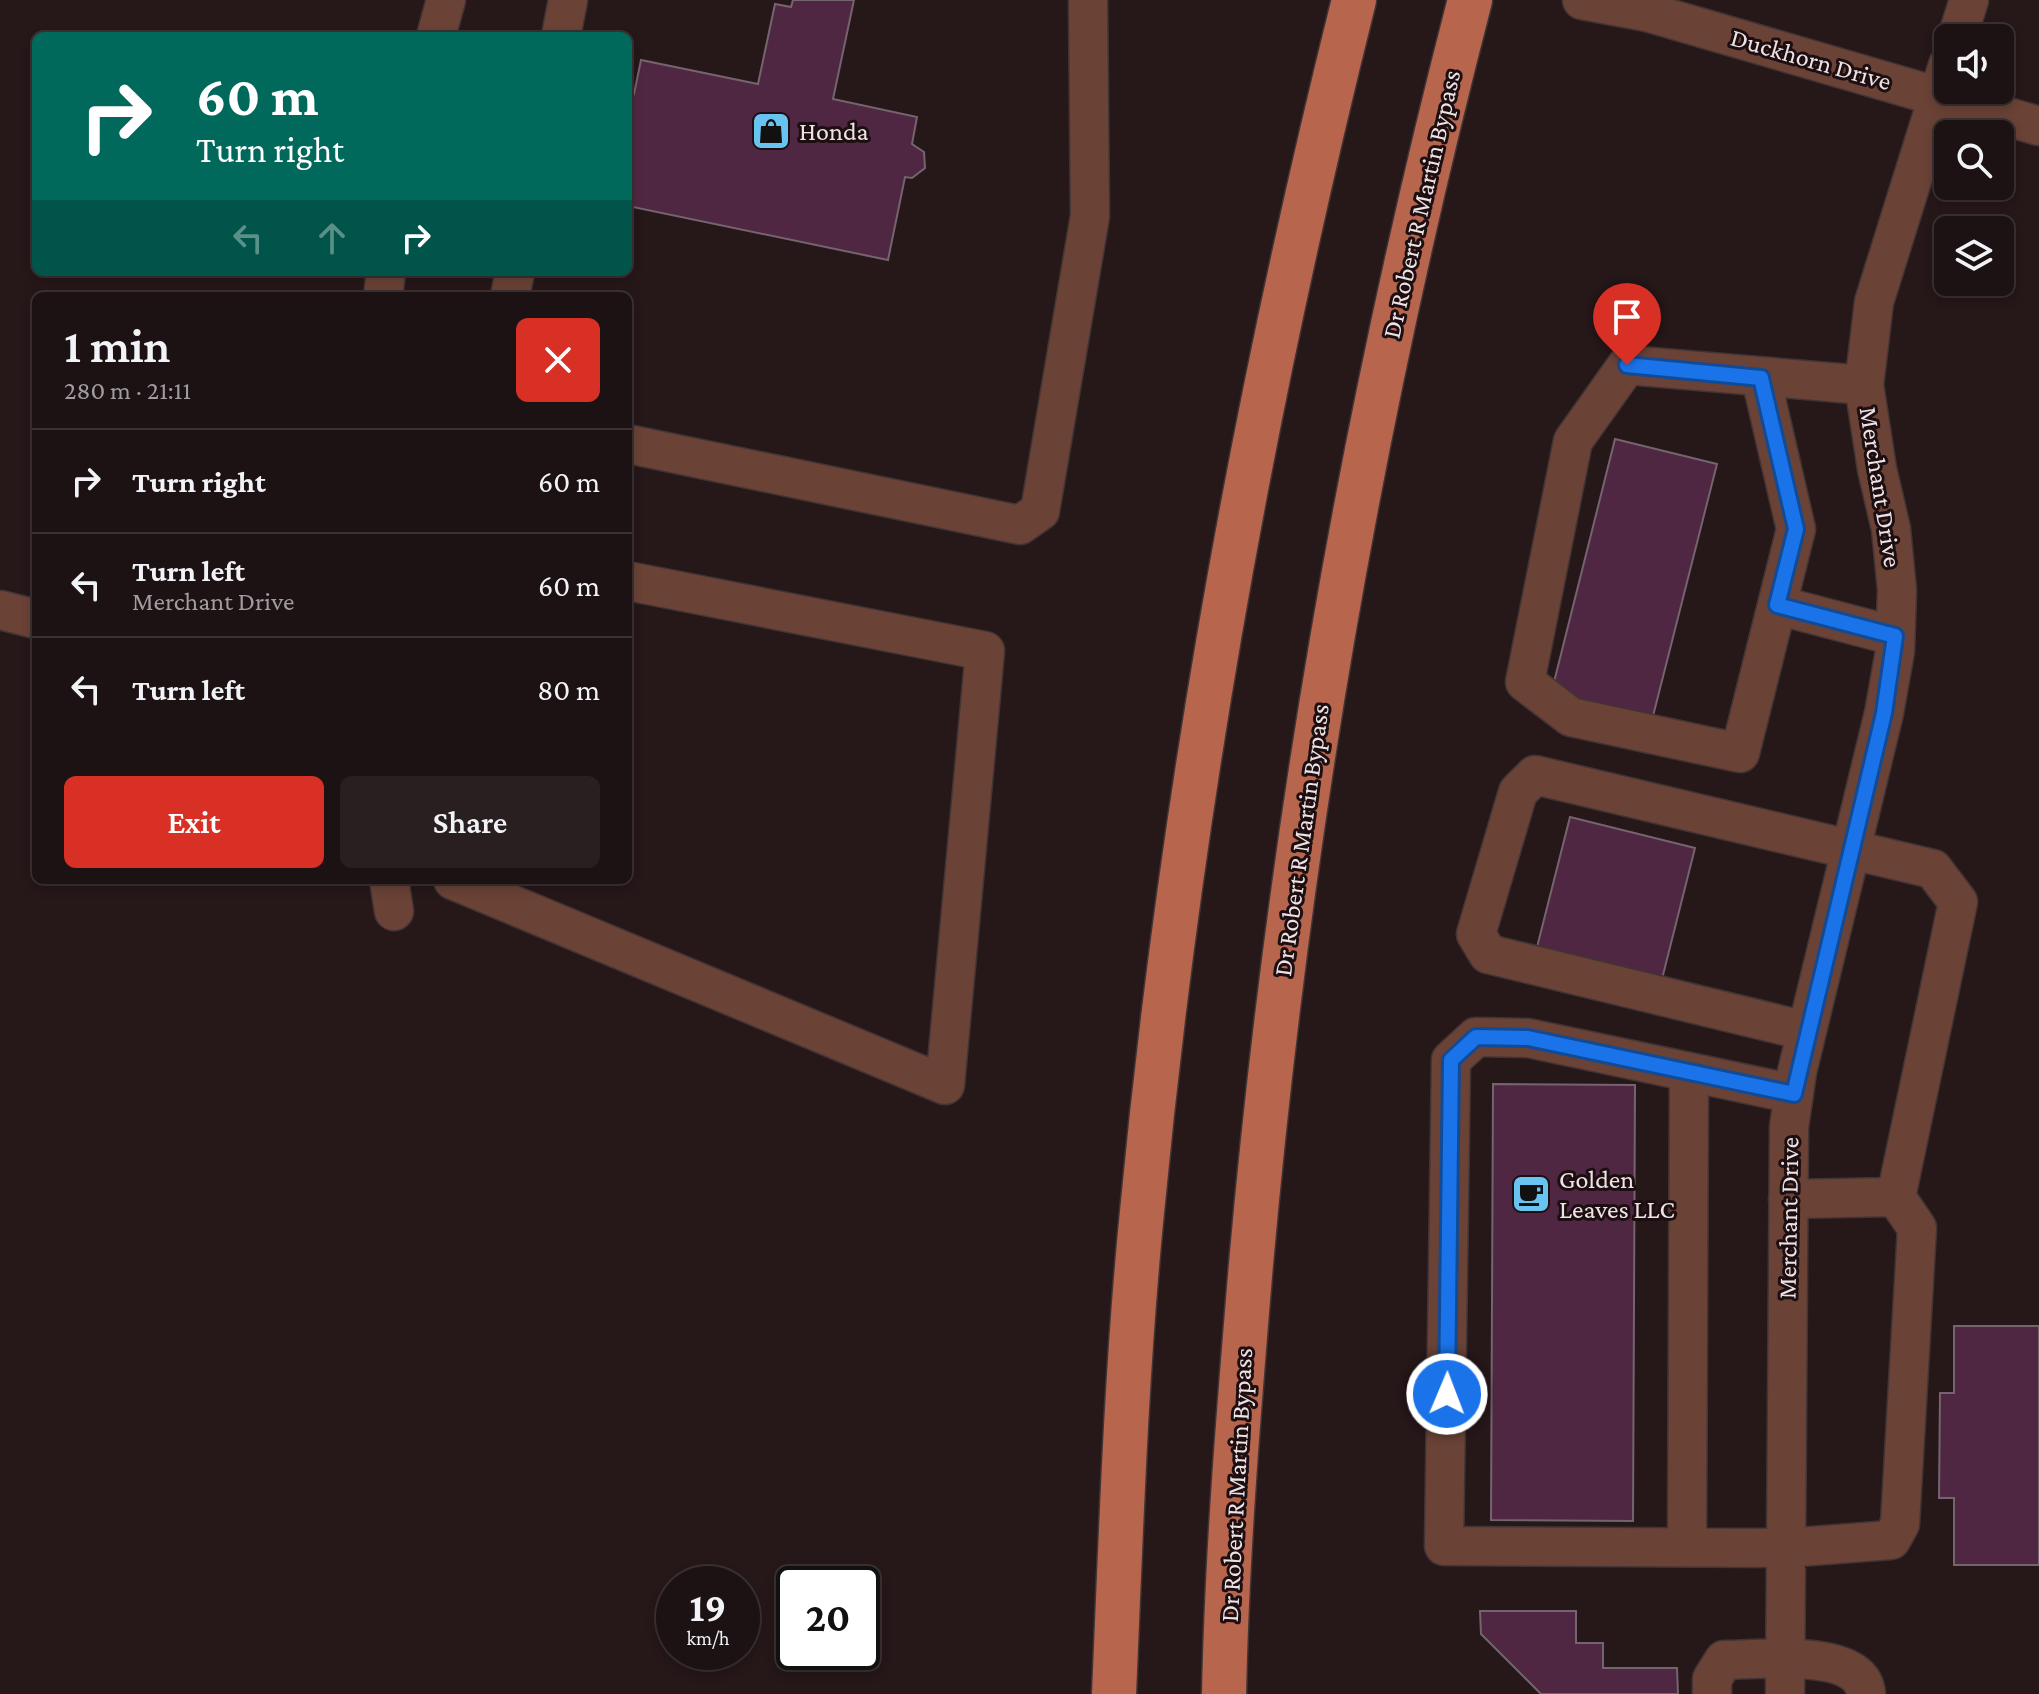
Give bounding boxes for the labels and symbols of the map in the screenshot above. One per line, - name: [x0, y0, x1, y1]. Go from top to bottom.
- street label: Duckhorn Drive: [1727, 23, 1894, 96]
- street label: Dr Robert R Martin Bypass: [1376, 67, 1467, 341]
- shop icon: Honda: [750, 110, 792, 152]
- place label: Honda: [799, 117, 869, 146]
- pin: [1593, 283, 1661, 365]
- street label: Merchant Drive: [1853, 405, 1908, 570]
- street label: Dr Robert R Martin Bypass: [1268, 702, 1335, 978]
- street label: Merchant Drive: [1773, 1137, 1804, 1299]
- place label: Golden Leaves LLC: [1559, 1165, 1675, 1224]
- cafe icon: Golden Leaves LLC: [1510, 1173, 1552, 1215]
- street label: Dr Robert R Martin Bypass: [1215, 1347, 1258, 1623]
- position arrow: [1405, 1352, 1489, 1436]
- speed limit sign: 20: [776, 1566, 880, 1670]

